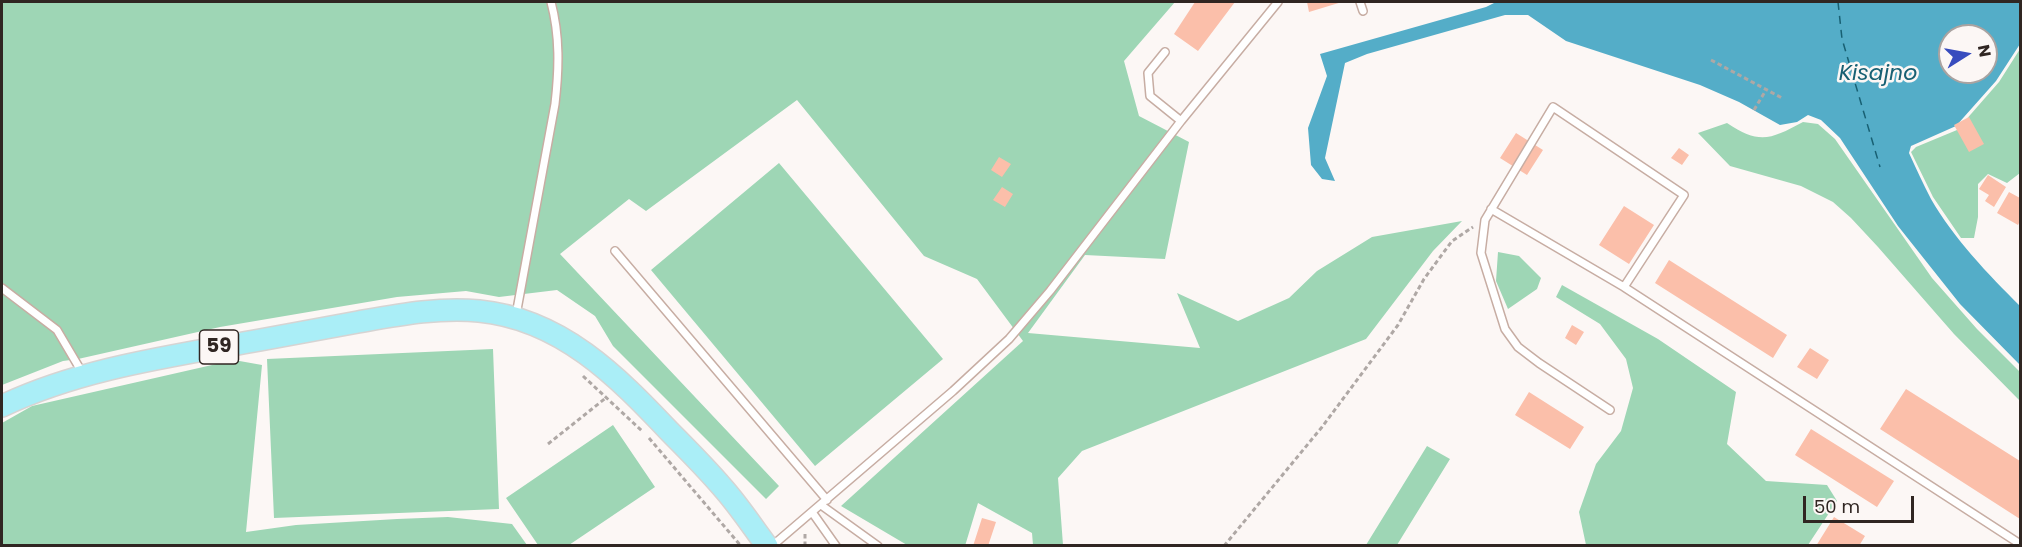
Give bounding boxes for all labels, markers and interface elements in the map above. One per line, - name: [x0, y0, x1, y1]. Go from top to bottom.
- north arrow: [1938, 24, 1998, 84]
- text: N: [1972, 43, 1997, 59]
- water label: Kisajno: [1839, 61, 1917, 87]
- road number: 59: [200, 330, 238, 364]
- scale bar: [1806, 484, 1917, 522]
- text: 50 m: [1814, 494, 1860, 519]

